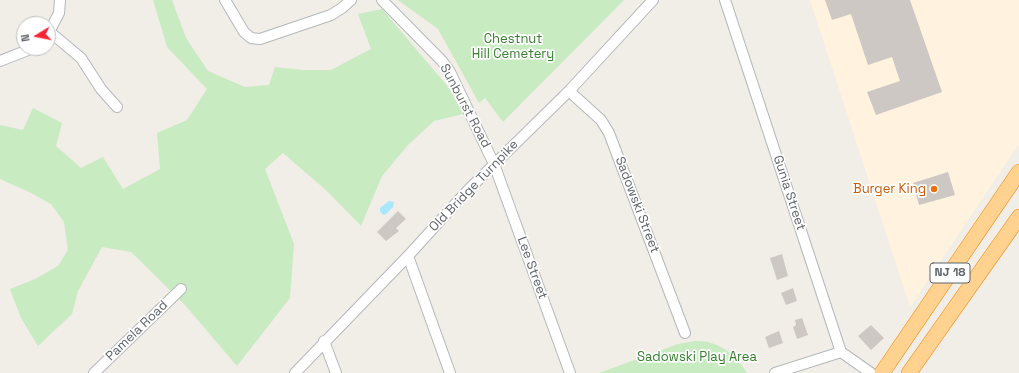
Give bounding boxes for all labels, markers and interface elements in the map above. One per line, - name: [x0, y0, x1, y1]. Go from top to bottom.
- north arrow: [16, 16, 56, 56]
- park label: Chestnut Hill Cemetery: [472, 31, 554, 62]
- text: N: [18, 33, 33, 43]
- street label: Sunburst Road: [436, 61, 494, 151]
- street label: Old Bridge Turnpike: [426, 137, 522, 235]
- street label: Gunia Street: [769, 153, 809, 233]
- street label: Sadowski Street: [611, 155, 663, 255]
- place label: Burger King: [853, 181, 926, 197]
- marker: Burger King: [929, 184, 939, 194]
- street label: Lee Street: [513, 235, 551, 301]
- road number: NJ 18: [930, 263, 970, 283]
- street label: Pamela Road: [103, 298, 171, 364]
- park label: Sadowski Play Area: [637, 349, 757, 365]

